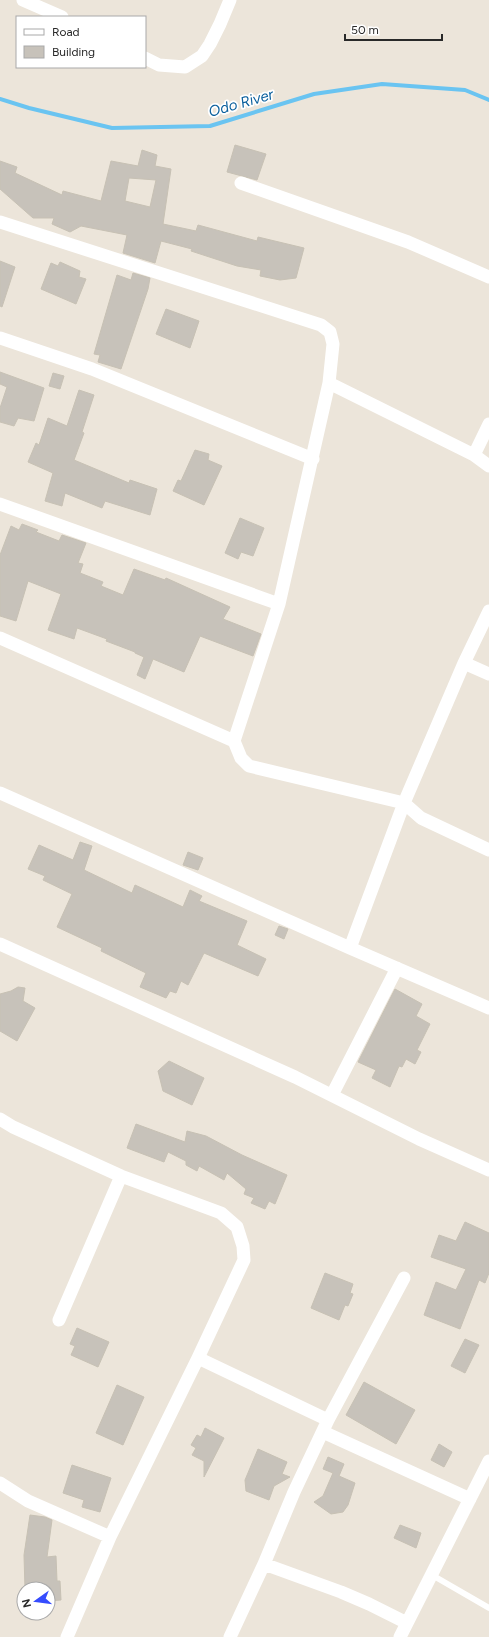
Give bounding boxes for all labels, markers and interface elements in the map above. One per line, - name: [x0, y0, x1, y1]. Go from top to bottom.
- legend: [16, 16, 146, 68]
- scale bar: [345, 16, 442, 42]
- text: 50 m: [351, 23, 379, 37]
- text: Road: [52, 25, 80, 39]
- text: Building: [52, 45, 95, 59]
- water label: Odo River: [206, 85, 276, 121]
- north arrow: [16, 1581, 56, 1621]
- text: N: [19, 1598, 34, 1609]

